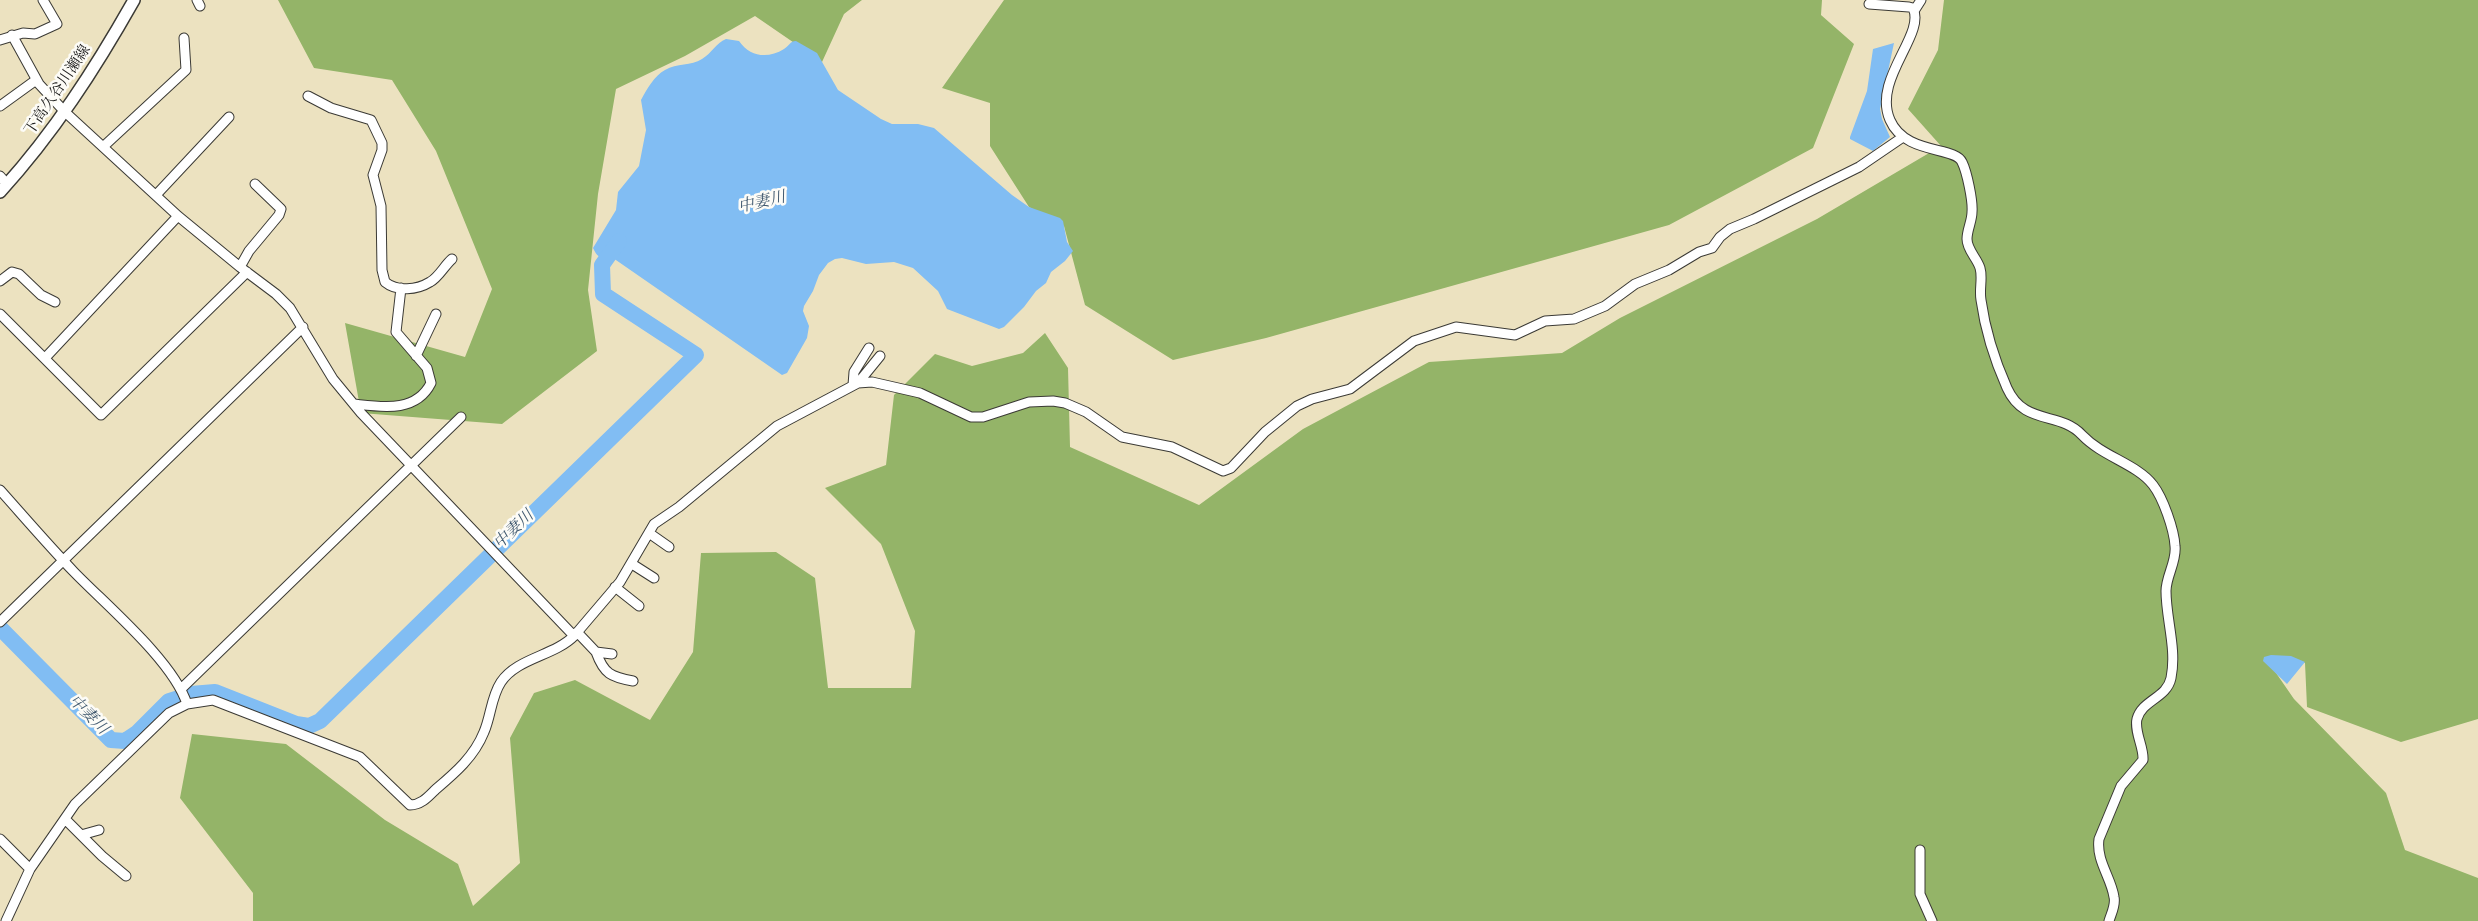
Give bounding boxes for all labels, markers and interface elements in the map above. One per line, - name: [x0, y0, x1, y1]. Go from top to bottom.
- street label: 下高久谷川瀬線: [22, 42, 96, 140]
- water label: 中妻川: [736, 189, 788, 219]
- water label: 中妻川: [491, 507, 539, 555]
- water label: 中妻川: [63, 692, 111, 740]

